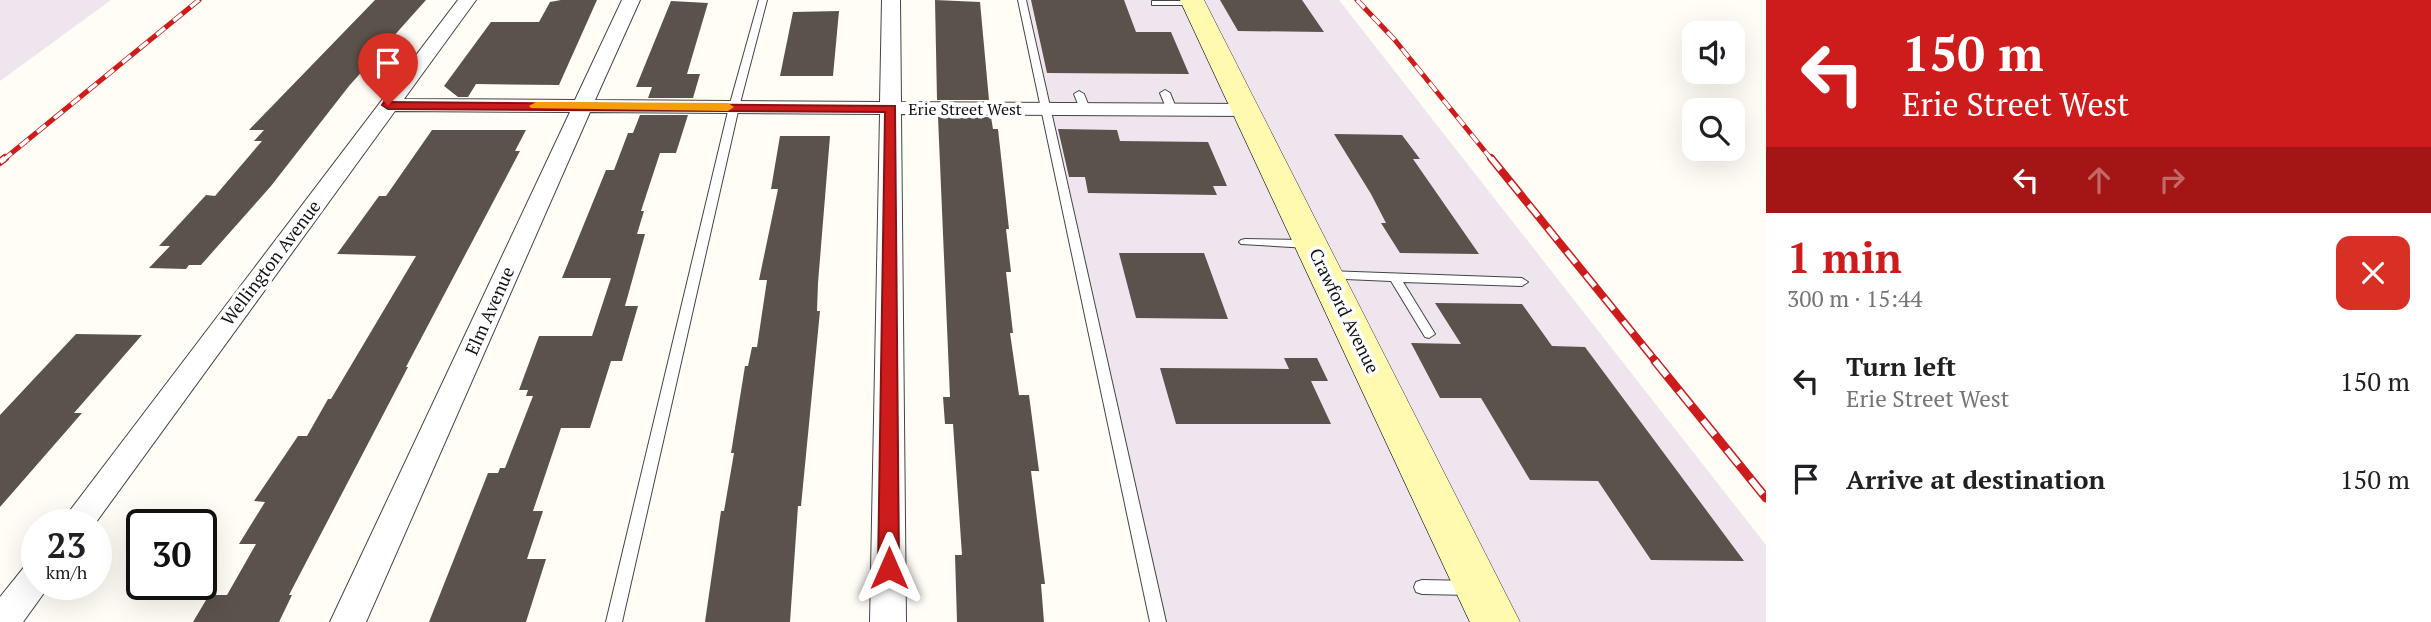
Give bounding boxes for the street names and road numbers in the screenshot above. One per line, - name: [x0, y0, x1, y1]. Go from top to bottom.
- street label: Erie Street West: [908, 98, 1022, 120]
- street label: Wellington Avenue: [215, 195, 325, 330]
- street label: Crawford Avenue: [1304, 244, 1386, 377]
- street label: Elm Avenue: [459, 263, 519, 359]

